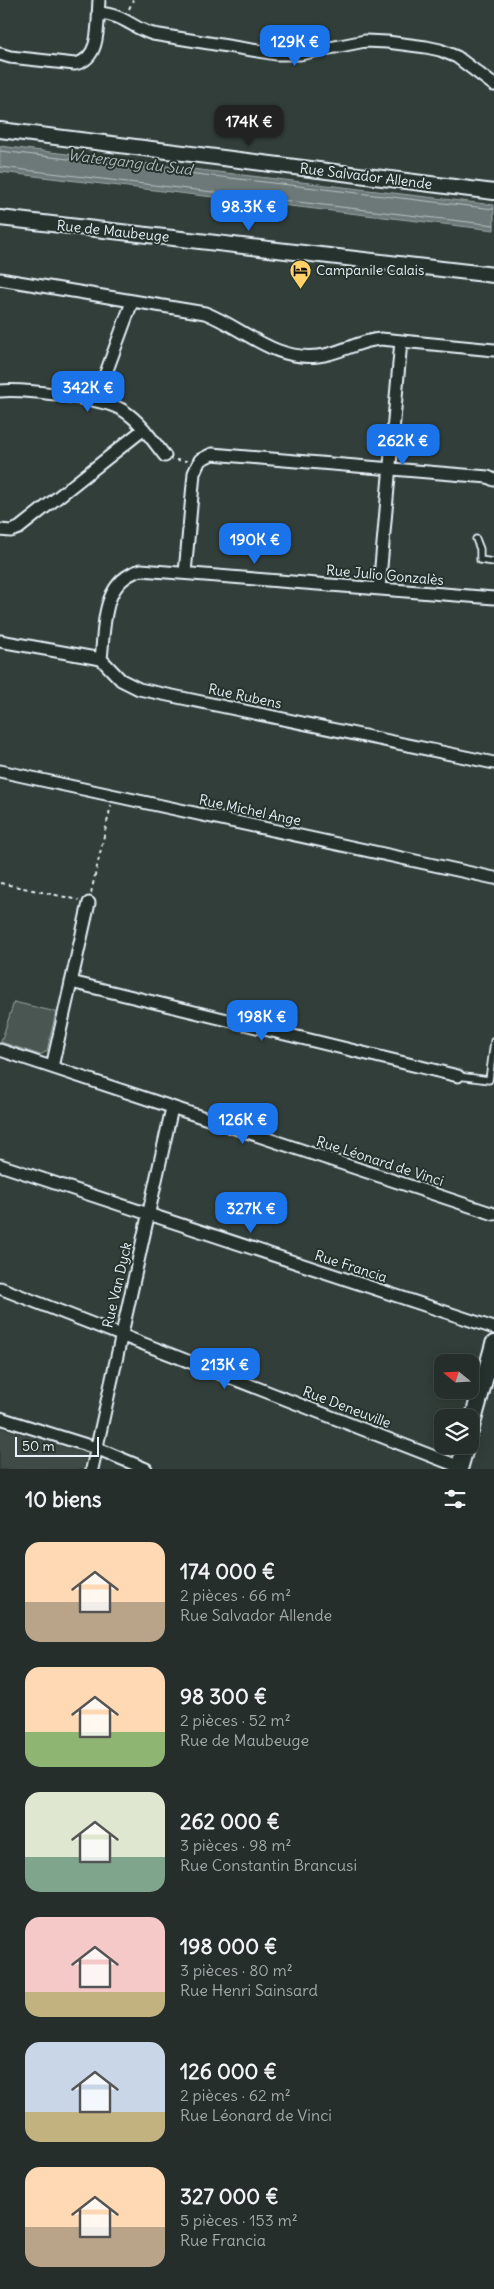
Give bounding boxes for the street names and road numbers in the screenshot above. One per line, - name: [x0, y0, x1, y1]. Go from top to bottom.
- street label: Rue Salvador Allende: [299, 159, 433, 193]
- street label: Rue de Maubeuge: [56, 216, 170, 246]
- street label: Rue Julio Gonzalès: [325, 561, 445, 589]
- street label: Rue Rubens: [207, 679, 283, 713]
- street label: Rue Michel Ange: [197, 790, 303, 830]
- street label: Rue Léonard de Vinci: [314, 1132, 446, 1190]
- street label: Rue Van Dyck: [98, 1240, 136, 1330]
- street label: Rue Francia: [313, 1246, 389, 1286]
- street label: Rue Deneuville: [300, 1382, 394, 1432]

